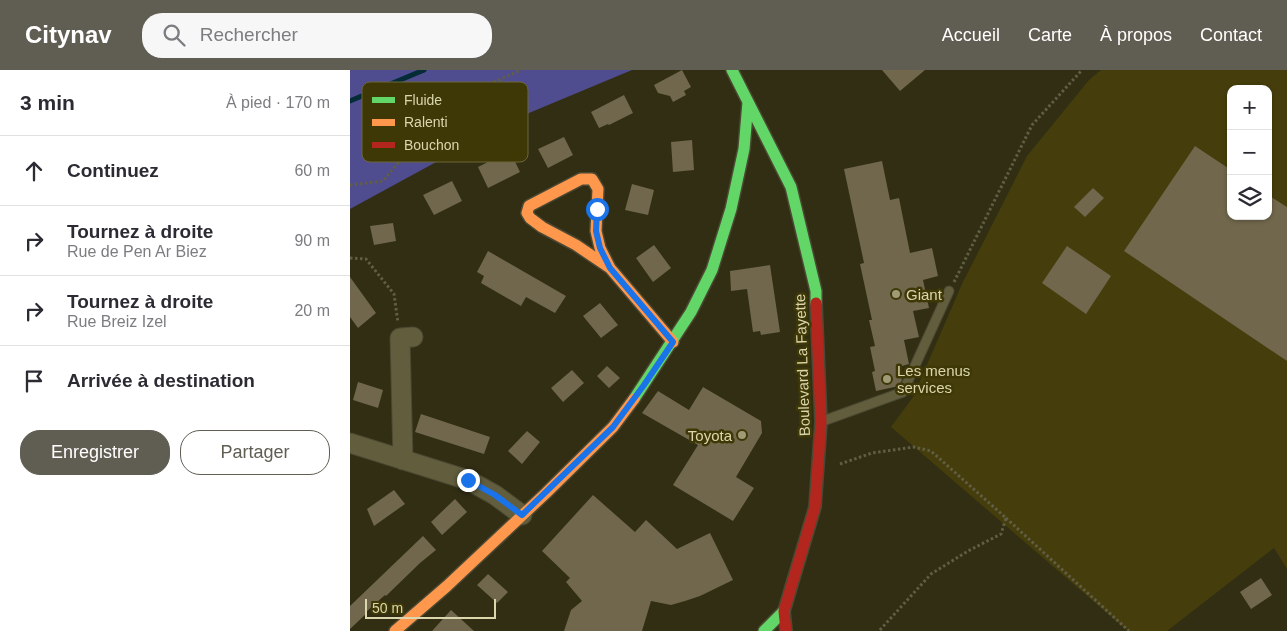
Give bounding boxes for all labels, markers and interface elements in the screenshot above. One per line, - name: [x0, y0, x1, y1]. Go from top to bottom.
- search box: [142, 13, 492, 58]
- text: Citynav: [25, 21, 112, 48]
- icon: search: [160, 21, 188, 49]
- text: Rechercher: [200, 24, 298, 45]
- text: Accueil: [942, 25, 1000, 45]
- text: Carte: [1028, 25, 1072, 45]
- text: À propos: [1100, 25, 1172, 45]
- text: Contact: [1200, 25, 1262, 45]
- legend: [362, 82, 528, 162]
- map controls: [1227, 85, 1272, 220]
- button: +: [1227, 85, 1272, 130]
- text: 3 min: [20, 91, 75, 114]
- text: Fluide: [404, 92, 442, 108]
- text: À pied · 170 m: [226, 94, 330, 111]
- text: Ralenti: [404, 114, 448, 130]
- button: −: [1227, 130, 1272, 175]
- text: Bouchon: [404, 137, 459, 153]
- icon: ahead: [20, 157, 48, 185]
- text: Continuez: [67, 160, 159, 181]
- text: 60 m: [294, 162, 330, 179]
- button: layers: [1227, 175, 1272, 220]
- route start: [586, 198, 609, 221]
- text: Tournez à droite: [67, 221, 213, 242]
- icon: right: [20, 227, 48, 255]
- text: 90 m: [294, 232, 330, 249]
- text: Rue de Pen Ar Biez: [67, 243, 207, 260]
- place label: Giant: [906, 286, 943, 303]
- marker: Giant: [890, 288, 902, 300]
- text: Tournez à droite: [67, 291, 213, 312]
- street label: Boulevard La Fayette: [791, 293, 813, 437]
- icon: right: [20, 297, 48, 325]
- text: 20 m: [294, 302, 330, 319]
- text: Rue Breiz Izel: [67, 313, 167, 330]
- place label: Les menus services: [897, 362, 970, 396]
- icon: arrive: [20, 367, 48, 395]
- text: Arrivée à destination: [67, 370, 255, 391]
- marker: Les menus services: [881, 373, 893, 385]
- place label: Toyota: [688, 427, 733, 444]
- marker: Toyota: [736, 429, 748, 441]
- button: Enregistrer: [20, 430, 170, 475]
- button: Partager: [180, 430, 330, 475]
- route end: [457, 469, 480, 492]
- scale bar: [365, 596, 496, 619]
- text: 50 m: [372, 600, 403, 616]

